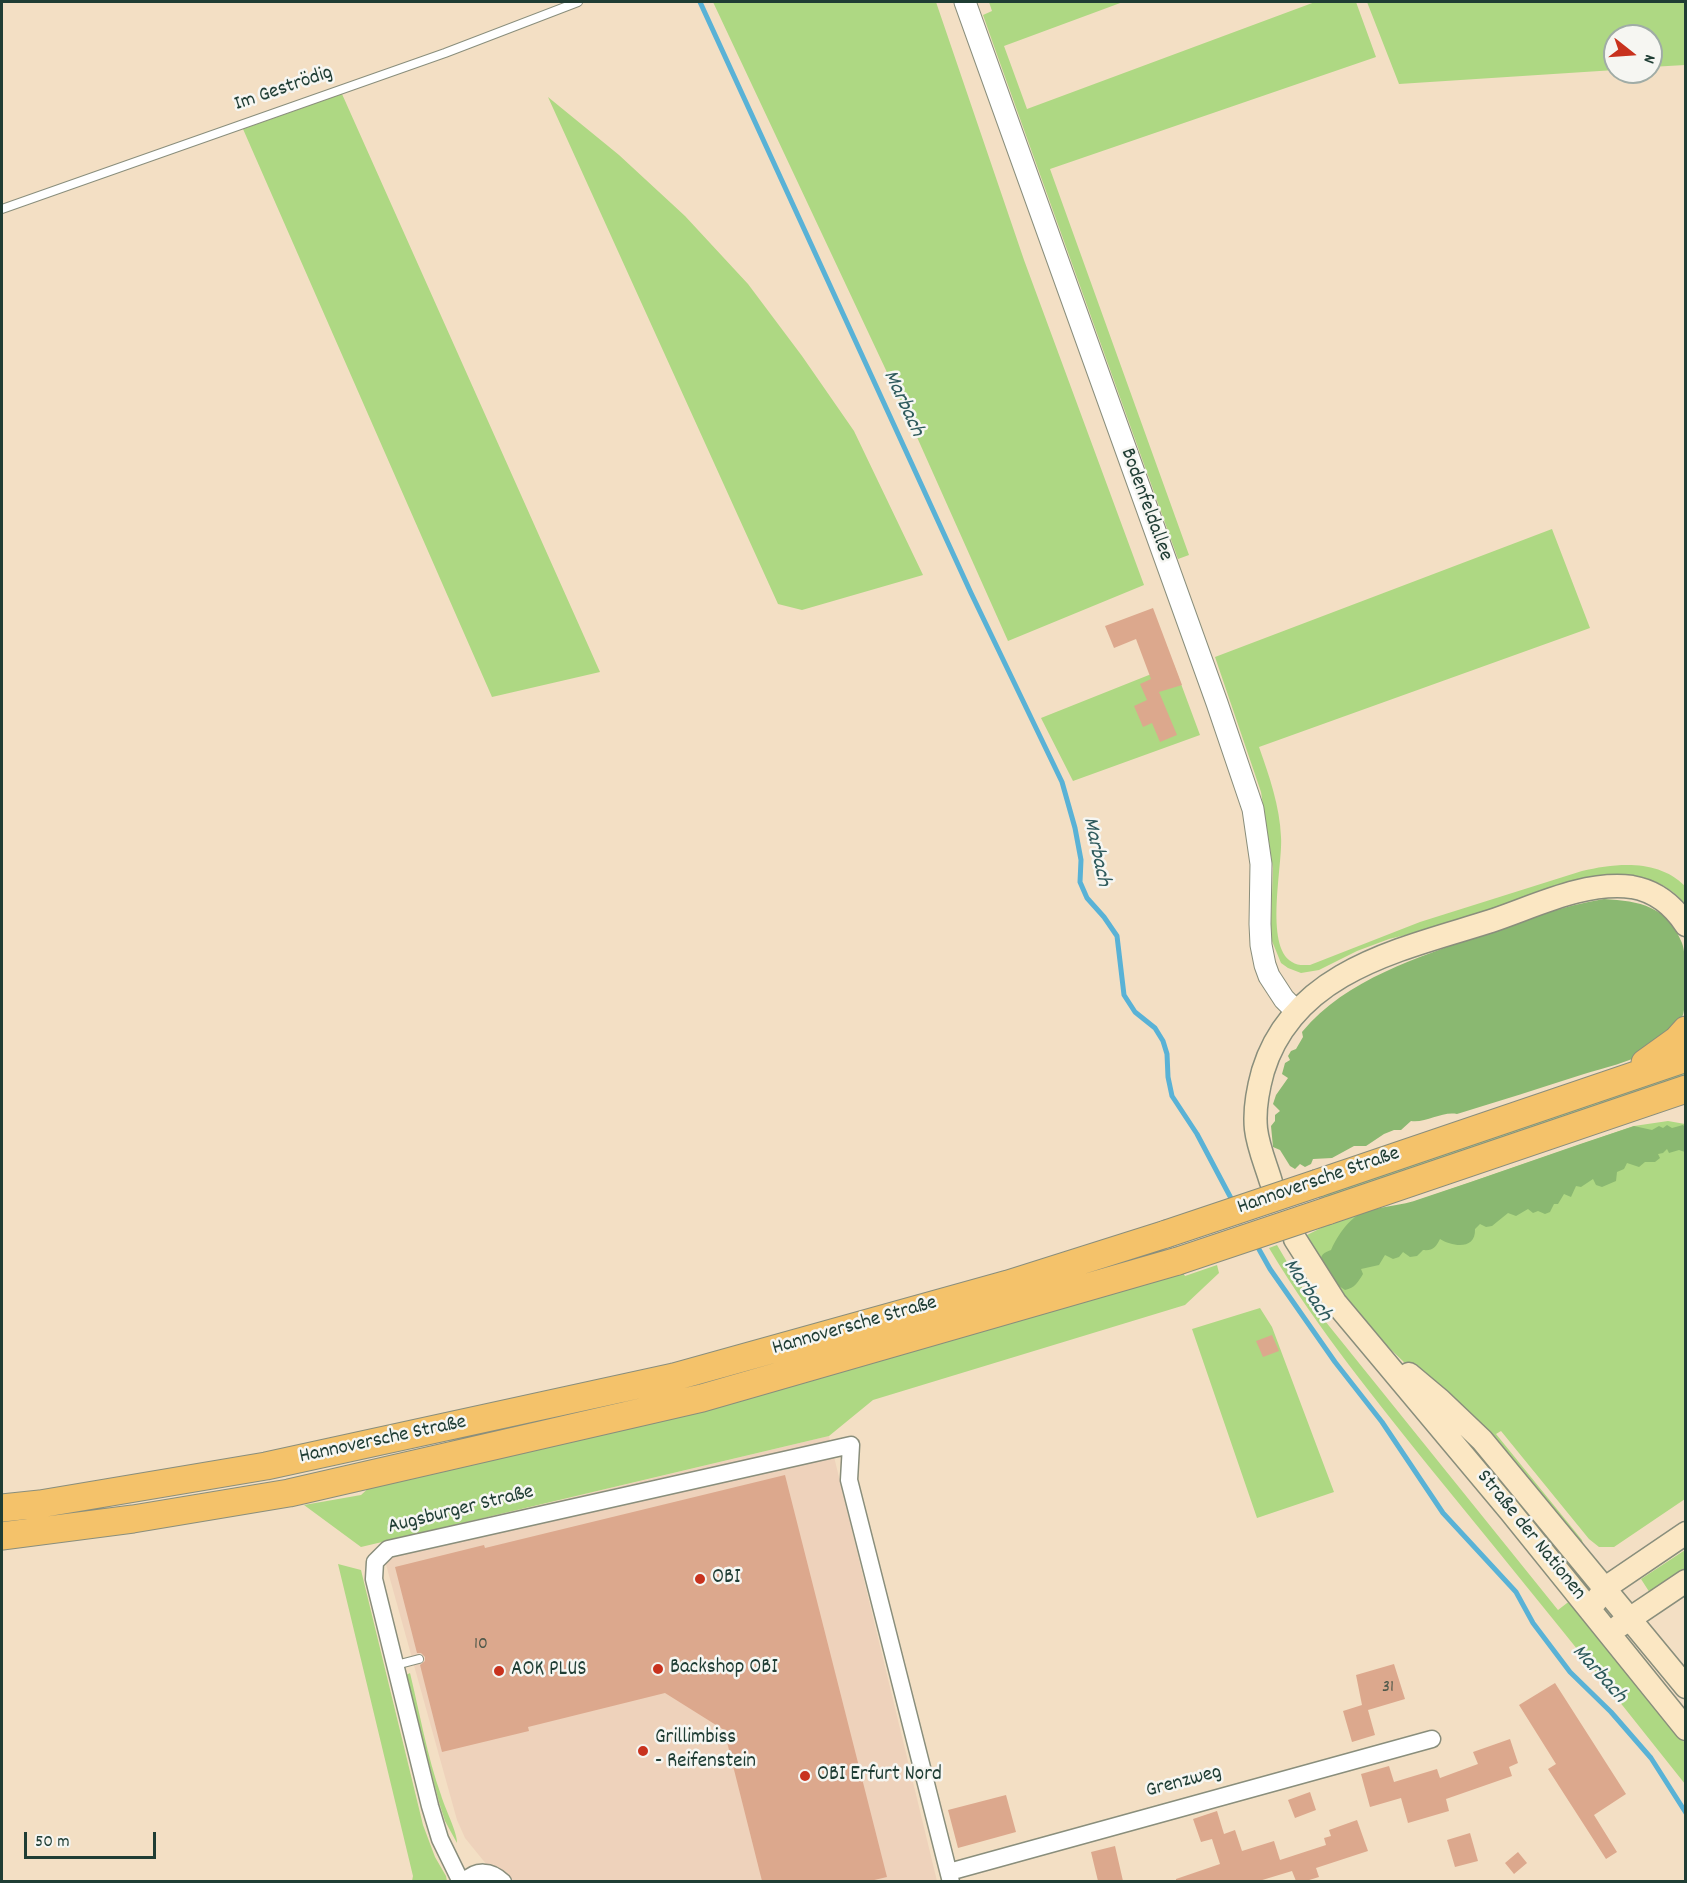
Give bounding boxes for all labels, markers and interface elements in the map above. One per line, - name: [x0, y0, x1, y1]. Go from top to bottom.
- north arrow: [1603, 24, 1663, 84]
- text: N: [1637, 52, 1661, 66]
- street label: Im Geströdig: [232, 61, 336, 119]
- water label: Marbach: [875, 367, 929, 441]
- street label: Bodenfeldallee: [1113, 445, 1177, 565]
- water label: Marbach: [1075, 815, 1115, 889]
- street label: Hannoversche Straße: [1235, 1142, 1403, 1222]
- water label: Marbach: [1275, 1255, 1337, 1327]
- street label: Hannoversche Straße: [770, 1291, 940, 1363]
- street label: Hannoversche Straße: [297, 1411, 469, 1471]
- street label: Straße der Nationen: [1470, 1466, 1590, 1606]
- street label: Augsburger Straße: [385, 1481, 537, 1541]
- place label: OBI: [712, 1566, 741, 1592]
- marker: OBI: [693, 1572, 707, 1586]
- house number: 10: [474, 1635, 488, 1657]
- water label: Marbach: [1565, 1640, 1631, 1710]
- place label: Backshop OBI: [670, 1656, 778, 1682]
- place label: AOK PLUS: [511, 1658, 587, 1684]
- marker: Backshop OBI: [651, 1662, 665, 1676]
- marker: AOK PLUS: [492, 1664, 506, 1678]
- house number: 31: [1382, 1678, 1394, 1700]
- place label: Grillimbiss - Reifenstein: [655, 1726, 756, 1776]
- marker: Grillimbiss - Reifenstein: [636, 1744, 650, 1758]
- street label: Grenzweg: [1143, 1761, 1225, 1805]
- place label: OBI Erfurt Nord: [817, 1763, 942, 1789]
- marker: OBI Erfurt Nord: [798, 1769, 812, 1783]
- scale bar: [27, 1820, 159, 1858]
- text: 50 m: [35, 1830, 70, 1855]

